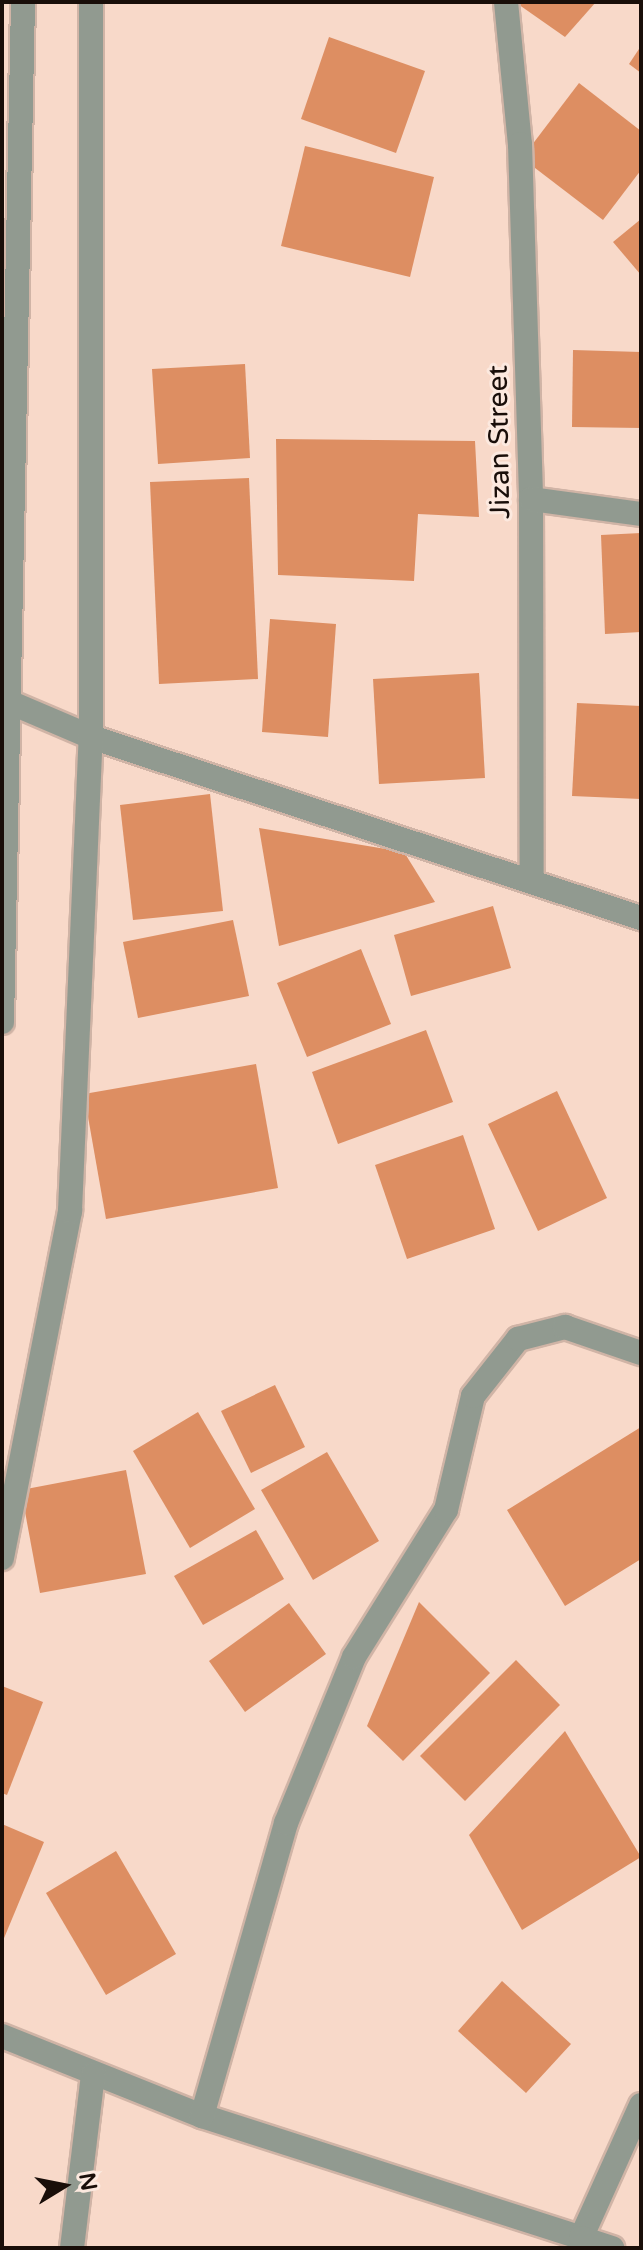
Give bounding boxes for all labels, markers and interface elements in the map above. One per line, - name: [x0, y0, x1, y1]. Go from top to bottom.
- street label: Jizan Street: [481, 365, 517, 519]
- north arrow: [24, 2146, 104, 2226]
- text: N: [73, 2171, 102, 2193]

